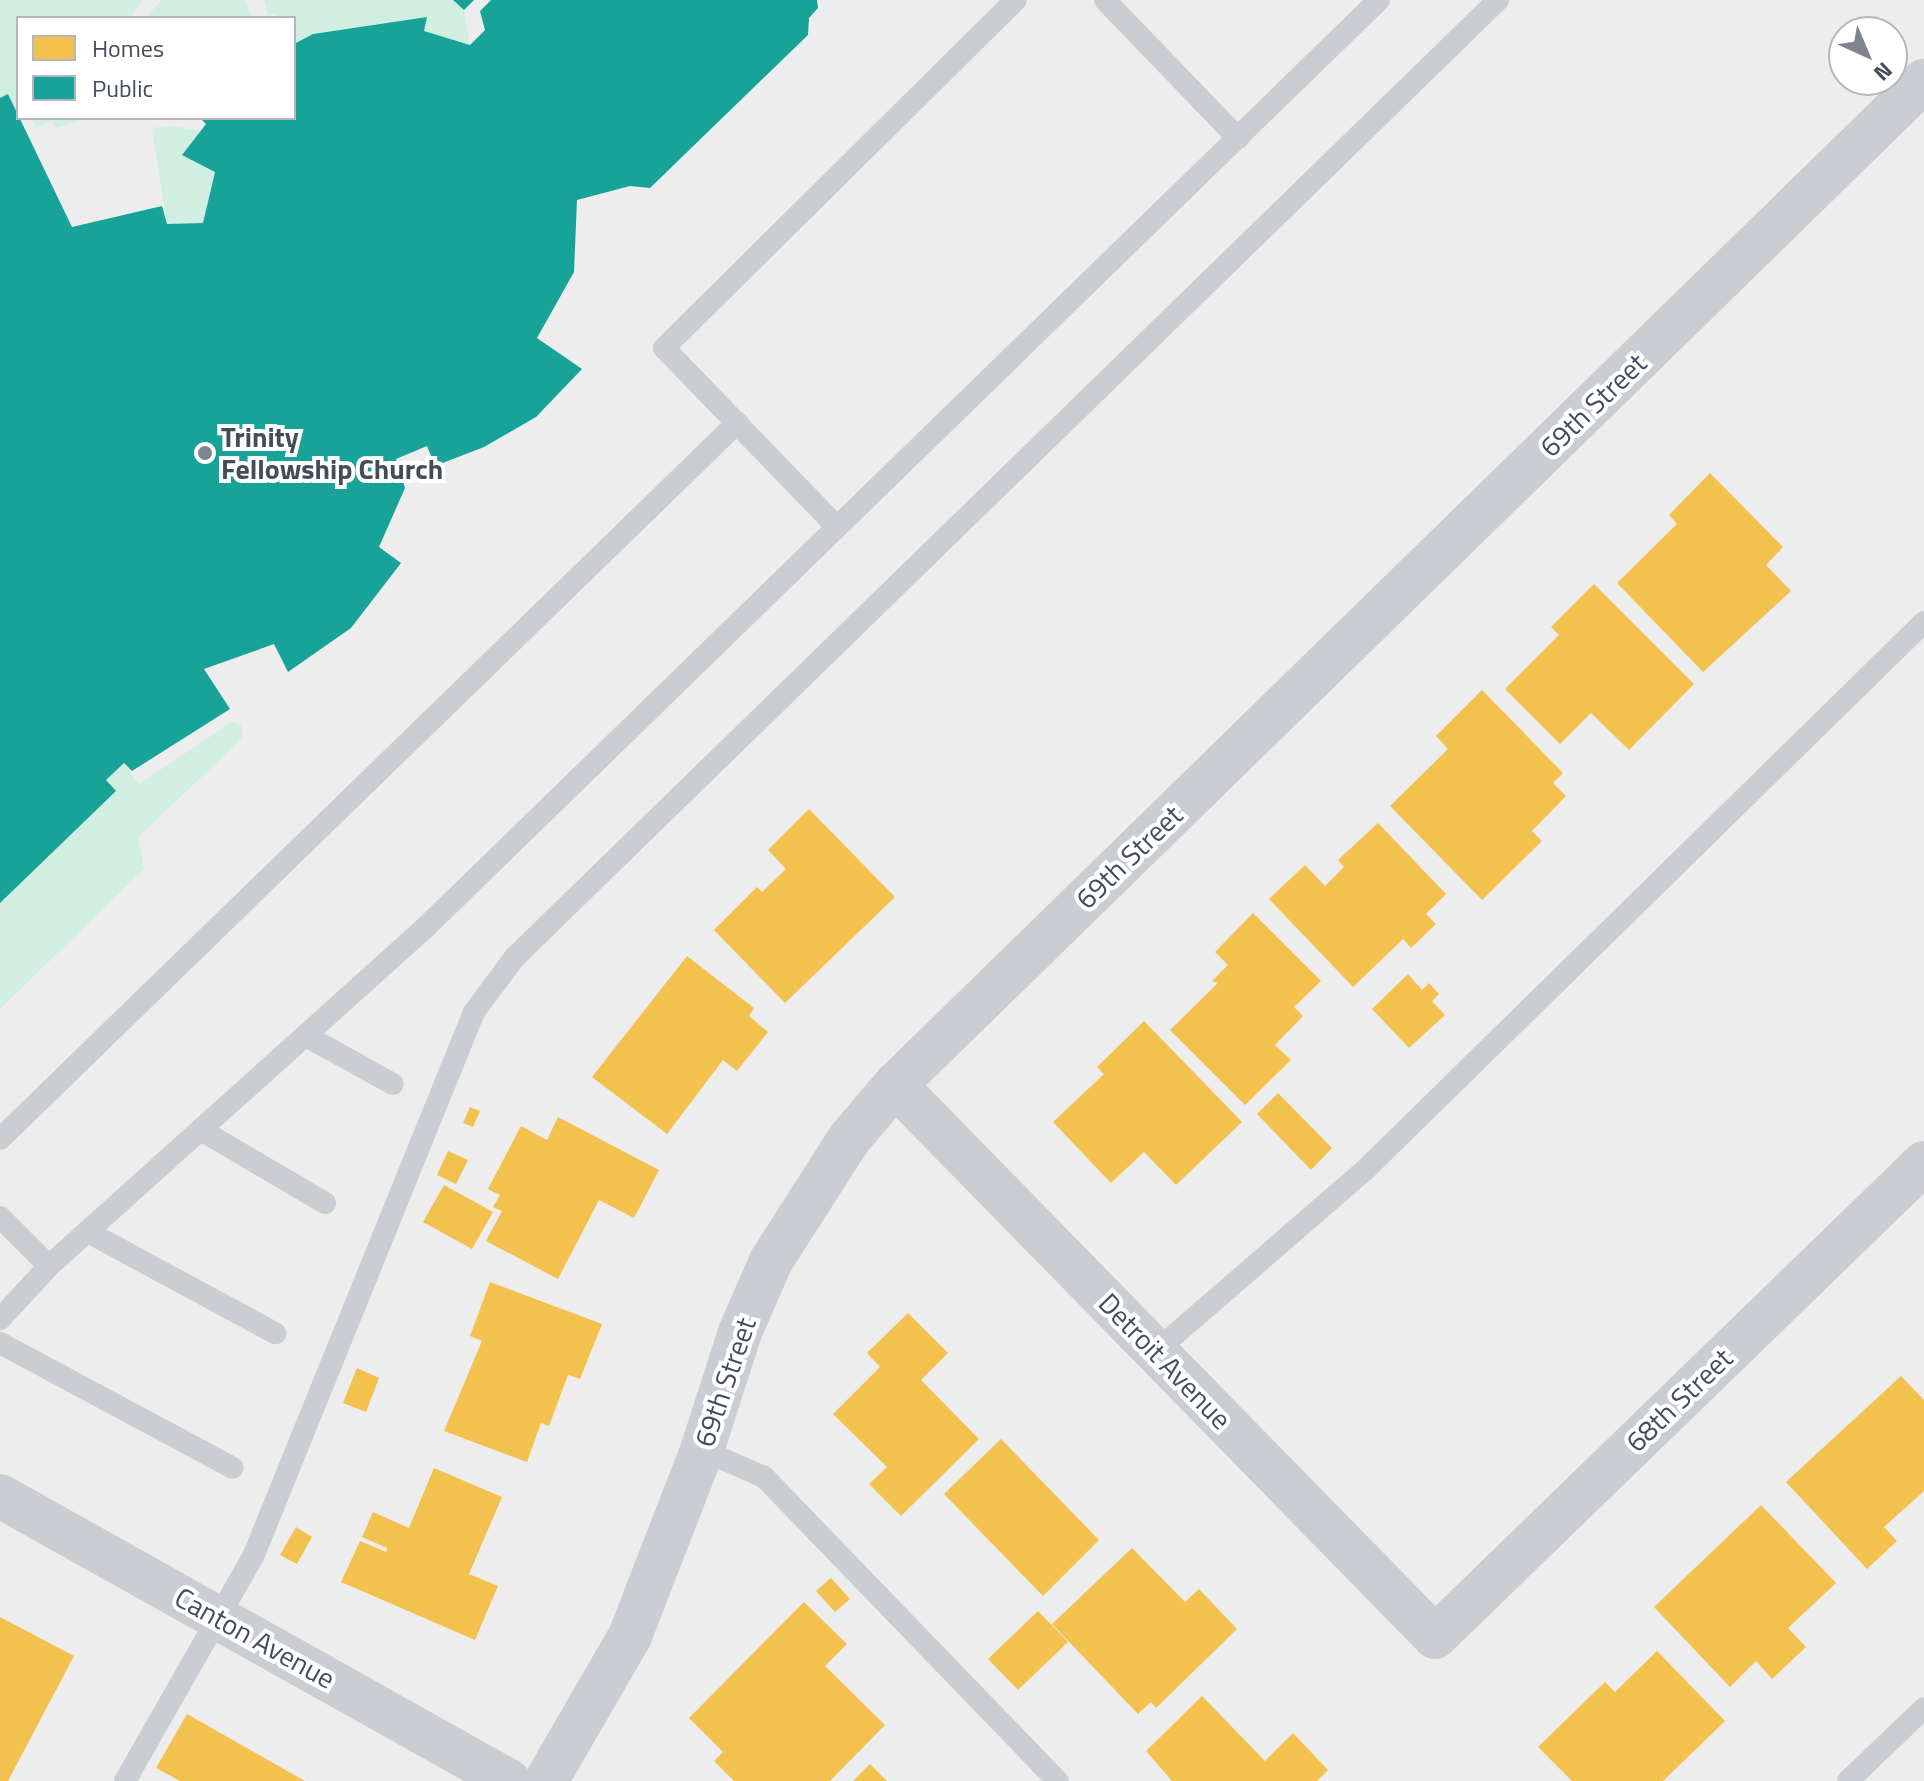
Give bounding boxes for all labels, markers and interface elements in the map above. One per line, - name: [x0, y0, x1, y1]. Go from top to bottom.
- legend: [16, 16, 296, 120]
- north arrow: [1828, 16, 1908, 96]
- text: Homes: [92, 30, 164, 66]
- text: N: [1866, 54, 1901, 89]
- text: Public: [92, 70, 153, 106]
- street label: 69th Street: [1533, 346, 1653, 464]
- place label: Trinity Fellowship Church: [221, 420, 443, 486]
- marker: Trinity Fellowship Church: [196, 444, 214, 462]
- street label: 69th Street: [1069, 798, 1189, 916]
- street label: Detroit Avenue: [1092, 1286, 1238, 1436]
- street label: 69th Street: [687, 1313, 763, 1451]
- street label: 68th Street: [1619, 1341, 1739, 1459]
- street label: Canton Avenue: [169, 1580, 341, 1696]

